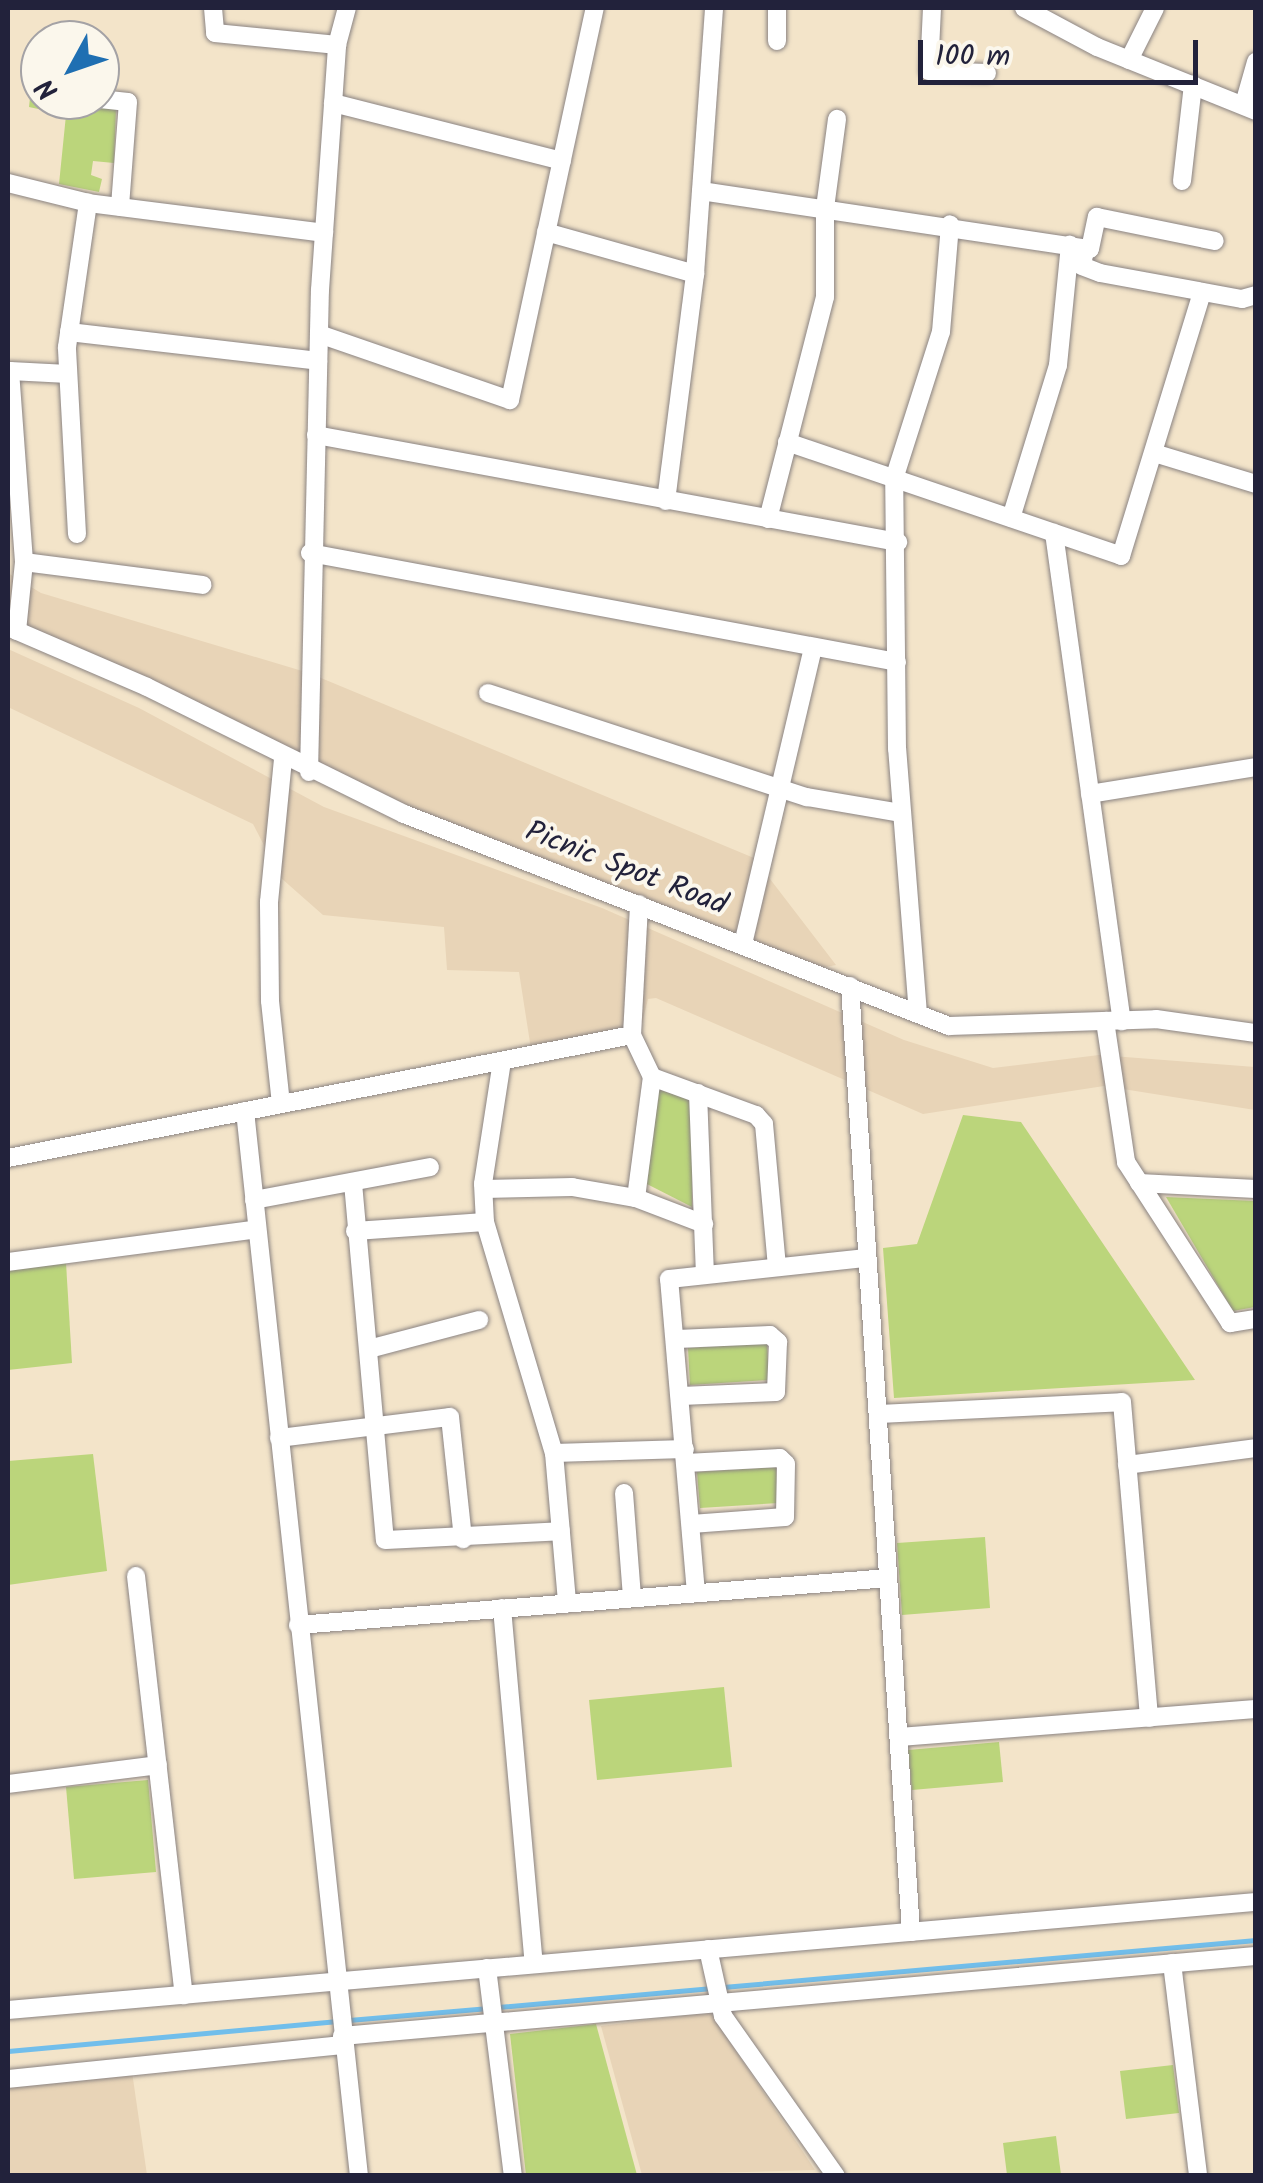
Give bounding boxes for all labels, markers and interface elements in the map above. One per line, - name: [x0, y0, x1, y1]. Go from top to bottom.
- north arrow: [20, 20, 120, 120]
- scale bar: [923, 20, 1203, 82]
- text: 100 m: [935, 33, 1010, 81]
- text: N: [25, 67, 71, 110]
- street label: Picnic Spot Road: [520, 814, 732, 924]

